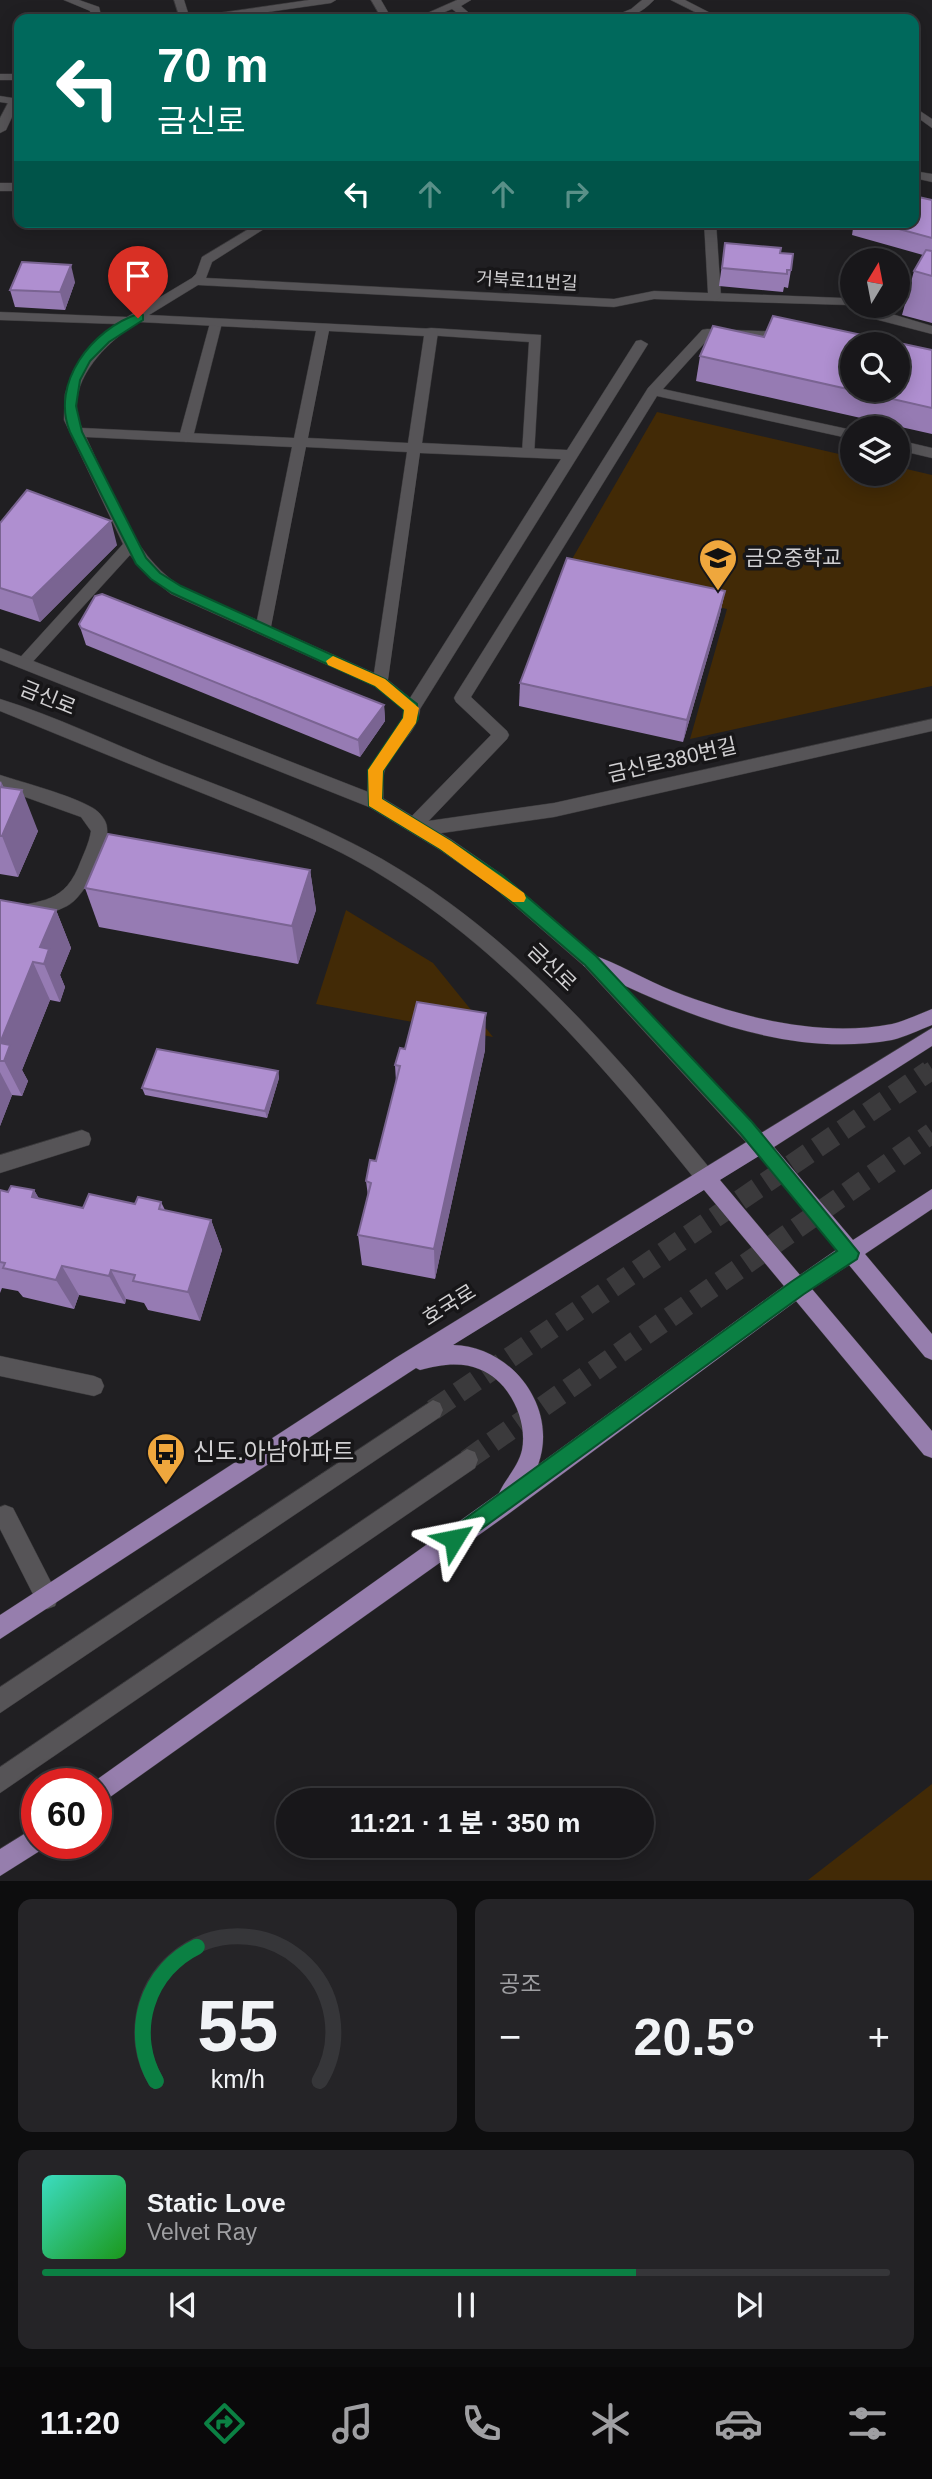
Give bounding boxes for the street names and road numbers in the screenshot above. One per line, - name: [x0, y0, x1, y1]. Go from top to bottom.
- street label: 거북로11번길: [476, 268, 578, 294]
- street label: 금신로: [17, 676, 79, 719]
- street label: 금신로380번길: [605, 734, 739, 786]
- street label: 금신로: [524, 938, 581, 995]
- street label: 호국로: [418, 1279, 479, 1330]

